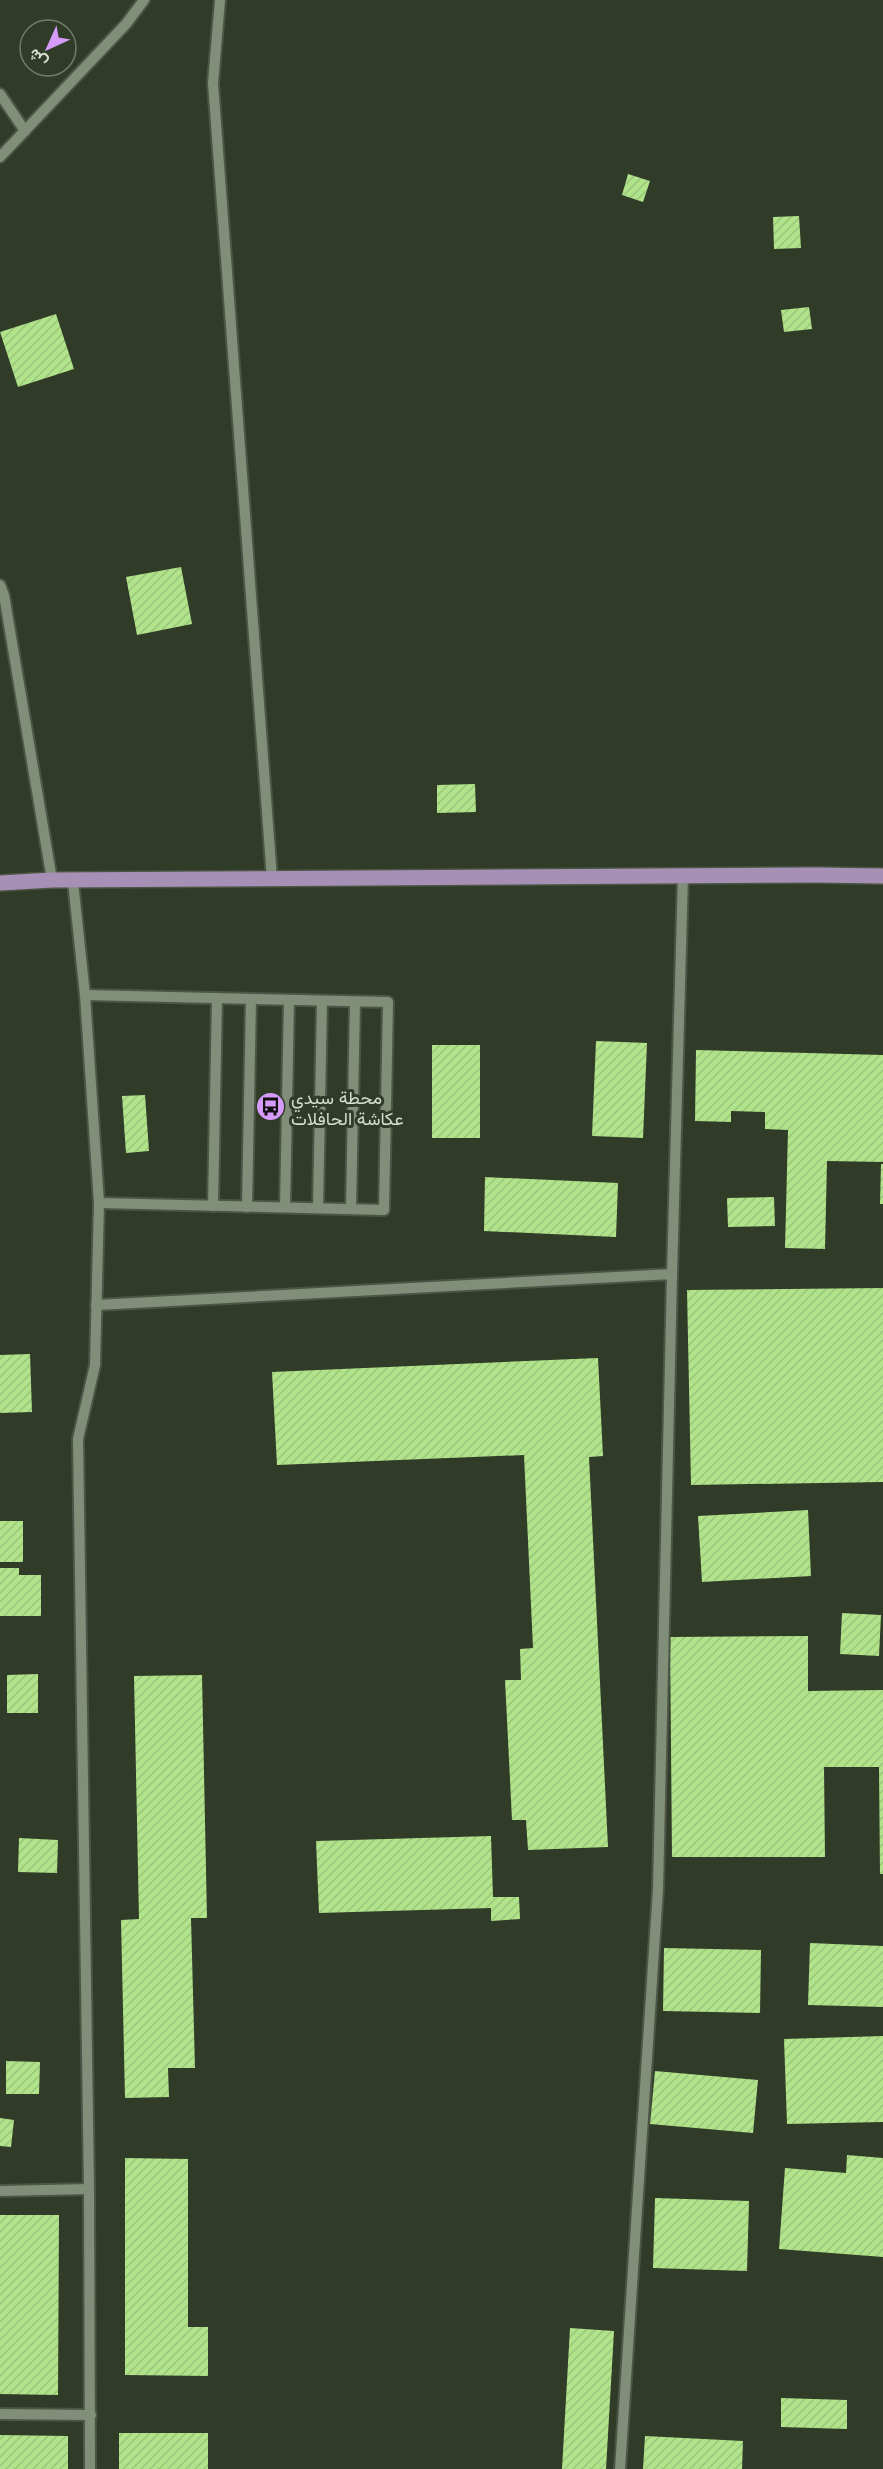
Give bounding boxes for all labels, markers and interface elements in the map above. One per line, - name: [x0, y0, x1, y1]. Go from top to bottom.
- north arrow: [18, 18, 78, 78]
- text: ش: [24, 45, 51, 72]
- place label: محطة سيدي عكاشة الحافلات: [291, 1086, 404, 1130]
- bus stop icon: محطة سيدي عكاشة الحافلات: [254, 1091, 286, 1123]

